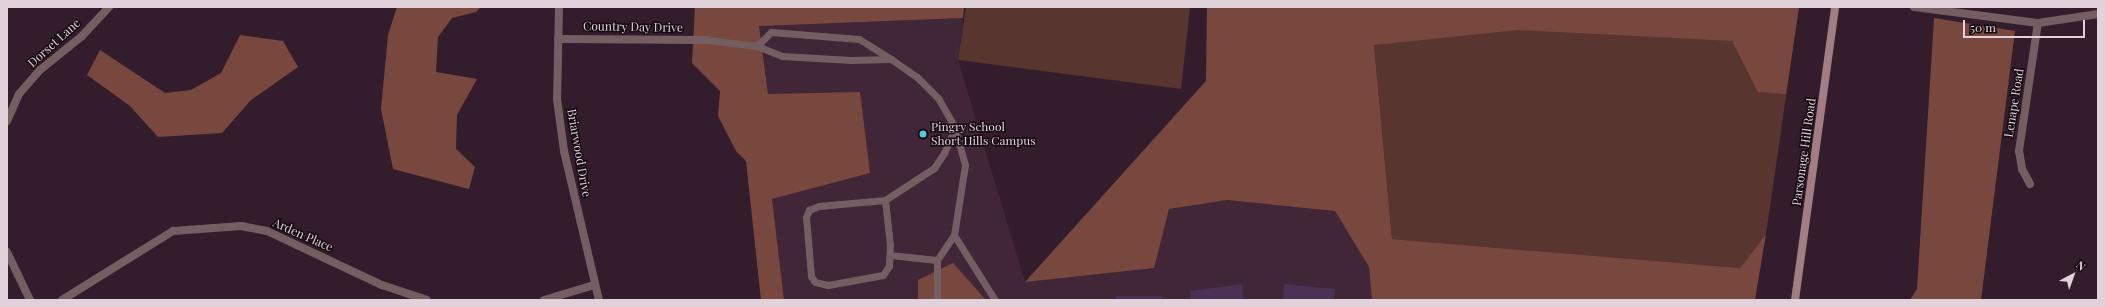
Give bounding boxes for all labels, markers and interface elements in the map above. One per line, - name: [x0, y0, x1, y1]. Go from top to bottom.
- scale bar: [1965, 12, 2087, 38]
- street label: Dorset Lane: [25, 16, 83, 70]
- street label: Country Day Drive: [583, 19, 683, 35]
- text: 50 m: [1970, 19, 1996, 35]
- street label: Lenape Road: [2001, 68, 2027, 138]
- street label: Parsonage Hill Road: [1789, 97, 1819, 207]
- street label: Briarwood Drive: [564, 108, 594, 198]
- place label: Pingry School Short Hills Campus: [931, 120, 1036, 148]
- marker: Pingry School Short Hills Campus: [918, 129, 928, 139]
- street label: Arden Place: [271, 215, 335, 255]
- north arrow: [2053, 255, 2093, 295]
- text: N: [2073, 257, 2089, 274]

